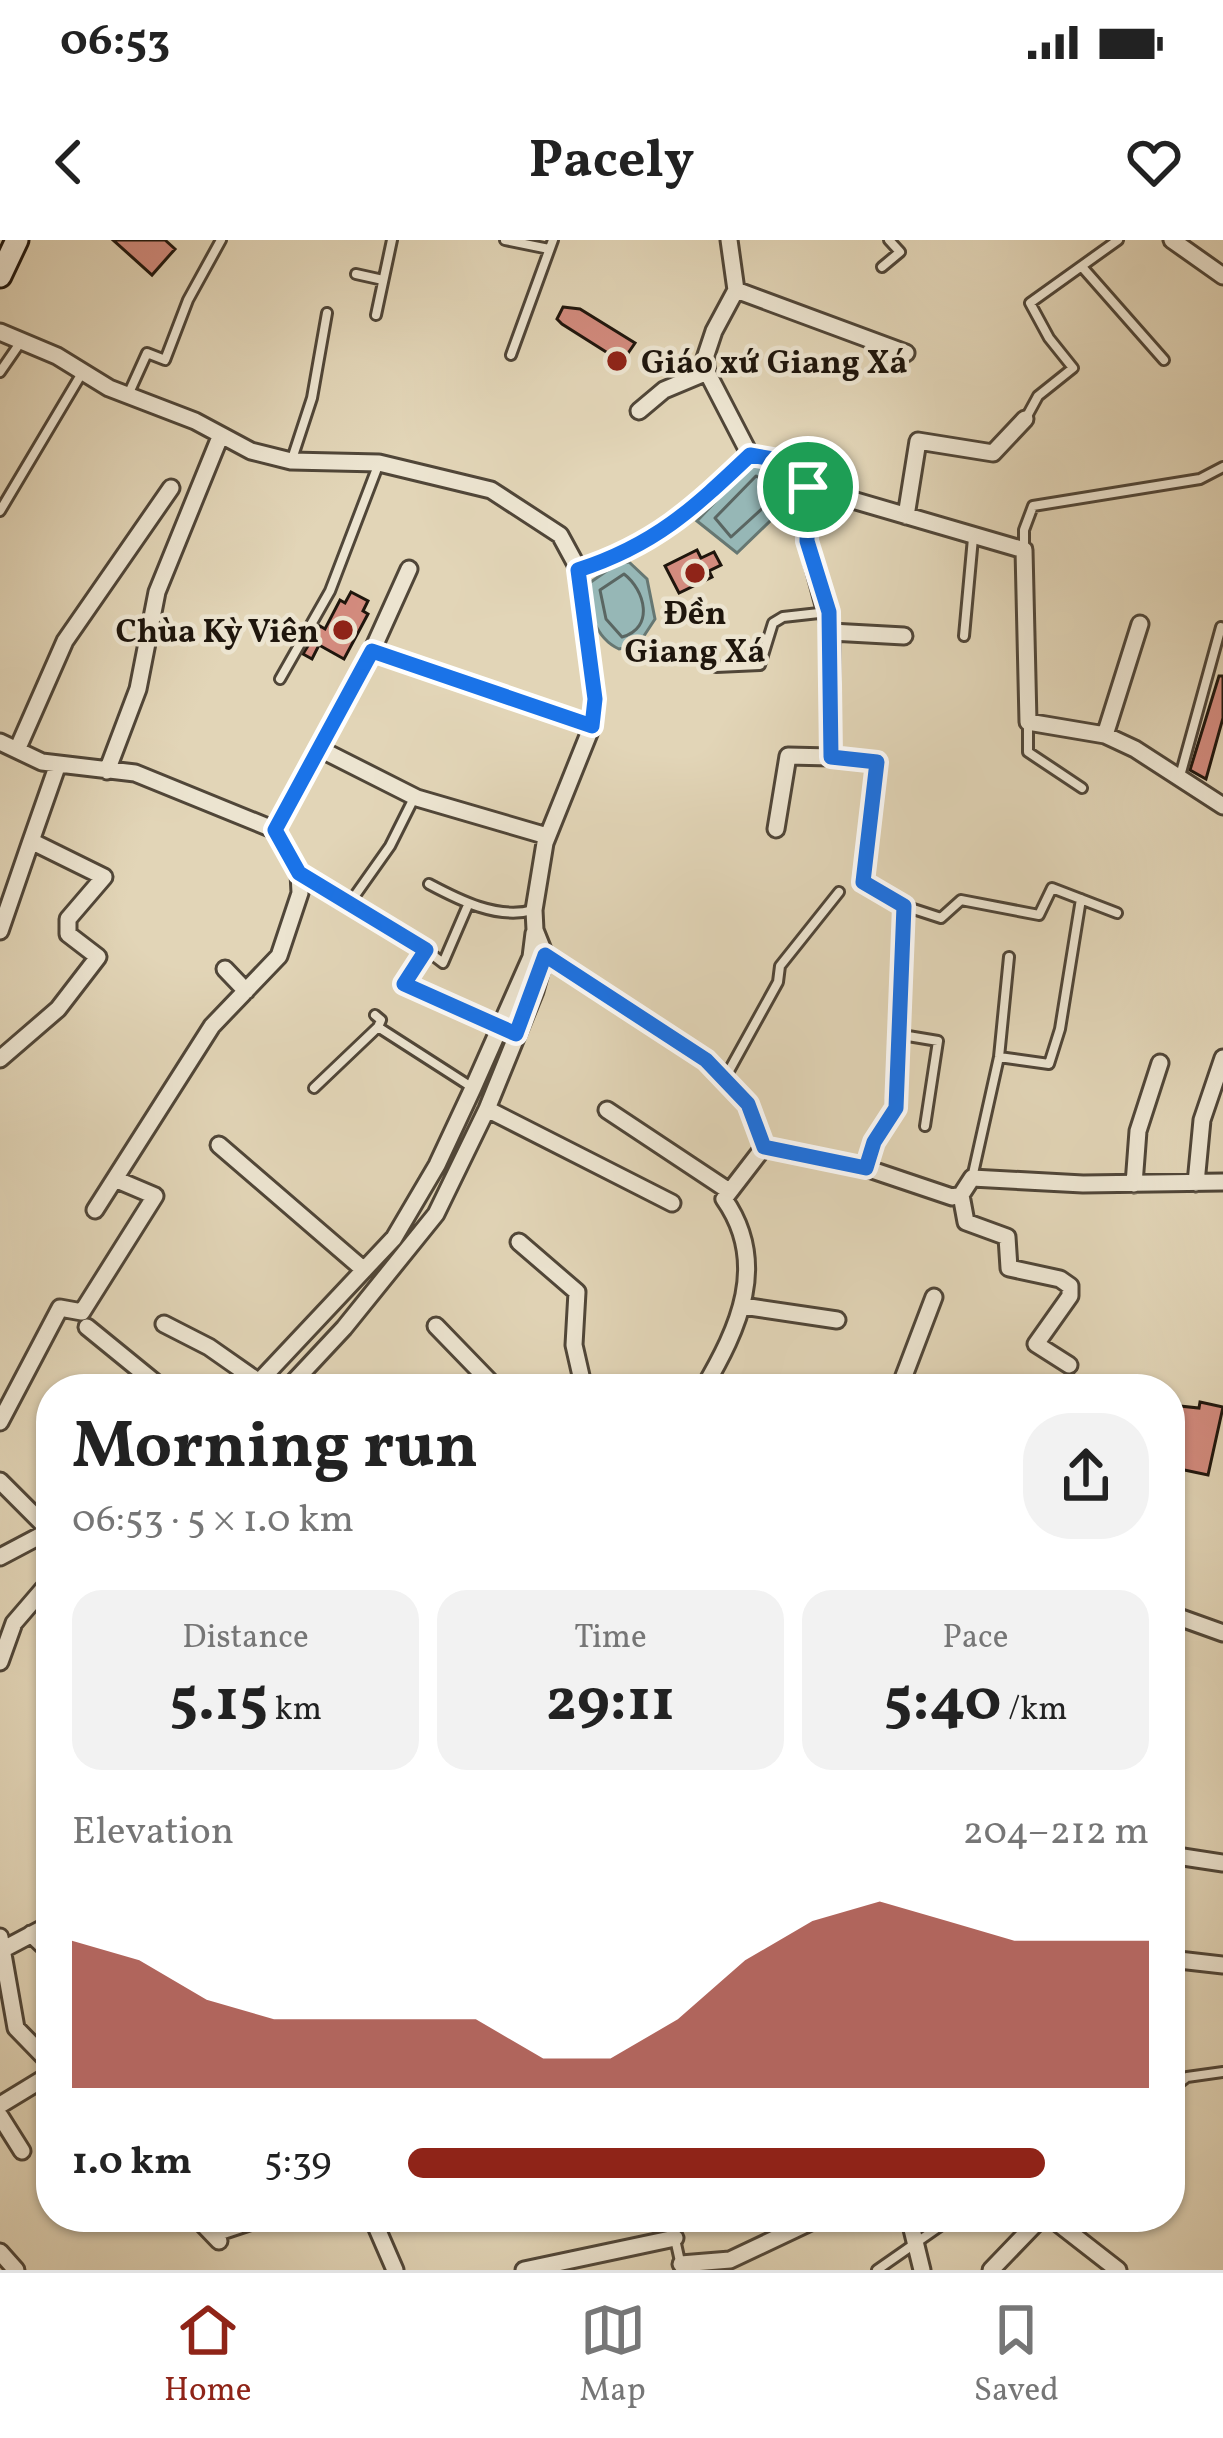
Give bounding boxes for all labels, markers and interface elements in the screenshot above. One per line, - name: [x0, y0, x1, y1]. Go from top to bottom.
- text: 06:53: [60, 11, 170, 74]
- text: Pacely: [529, 125, 694, 200]
- icon: back: [36, 129, 102, 195]
- icon: heart: [1121, 129, 1187, 195]
- place label: Giáo xứ Giang Xá: [641, 342, 908, 388]
- marker: Giáo xứ Giang Xá: [604, 348, 630, 374]
- pin: [757, 436, 859, 538]
- icon: arrive: [775, 454, 841, 520]
- marker: Đền Giang Xá: [682, 560, 708, 586]
- place label: Đền Giang Xá: [625, 593, 765, 677]
- place label: Chùa Kỳ Viên: [116, 611, 319, 657]
- marker: Chùa Kỳ Viên: [330, 617, 356, 643]
- text: Morning run: [72, 1403, 478, 1495]
- button: share: [1023, 1413, 1149, 1539]
- text: 06:53 · 5 × 1.0 km: [72, 1494, 354, 1548]
- text: Distance: [182, 1616, 309, 1662]
- text: Time: [574, 1616, 647, 1662]
- text: Pace: [943, 1616, 1009, 1662]
- text: 5.15: [169, 1662, 268, 1745]
- text: 29:11: [546, 1662, 675, 1745]
- text: 5:40: [884, 1662, 1002, 1745]
- text: km: [268, 1688, 322, 1734]
- text: /km: [1002, 1688, 1067, 1734]
- text: Elevation: [72, 1806, 234, 1860]
- text: 204–212 m: [963, 1806, 1149, 1860]
- text: 1.0 km: [72, 2136, 192, 2190]
- text: 5:39: [264, 2136, 331, 2190]
- tab: Home: [164, 2297, 251, 2415]
- tab: Map: [580, 2297, 646, 2415]
- tab: Saved: [974, 2297, 1059, 2415]

